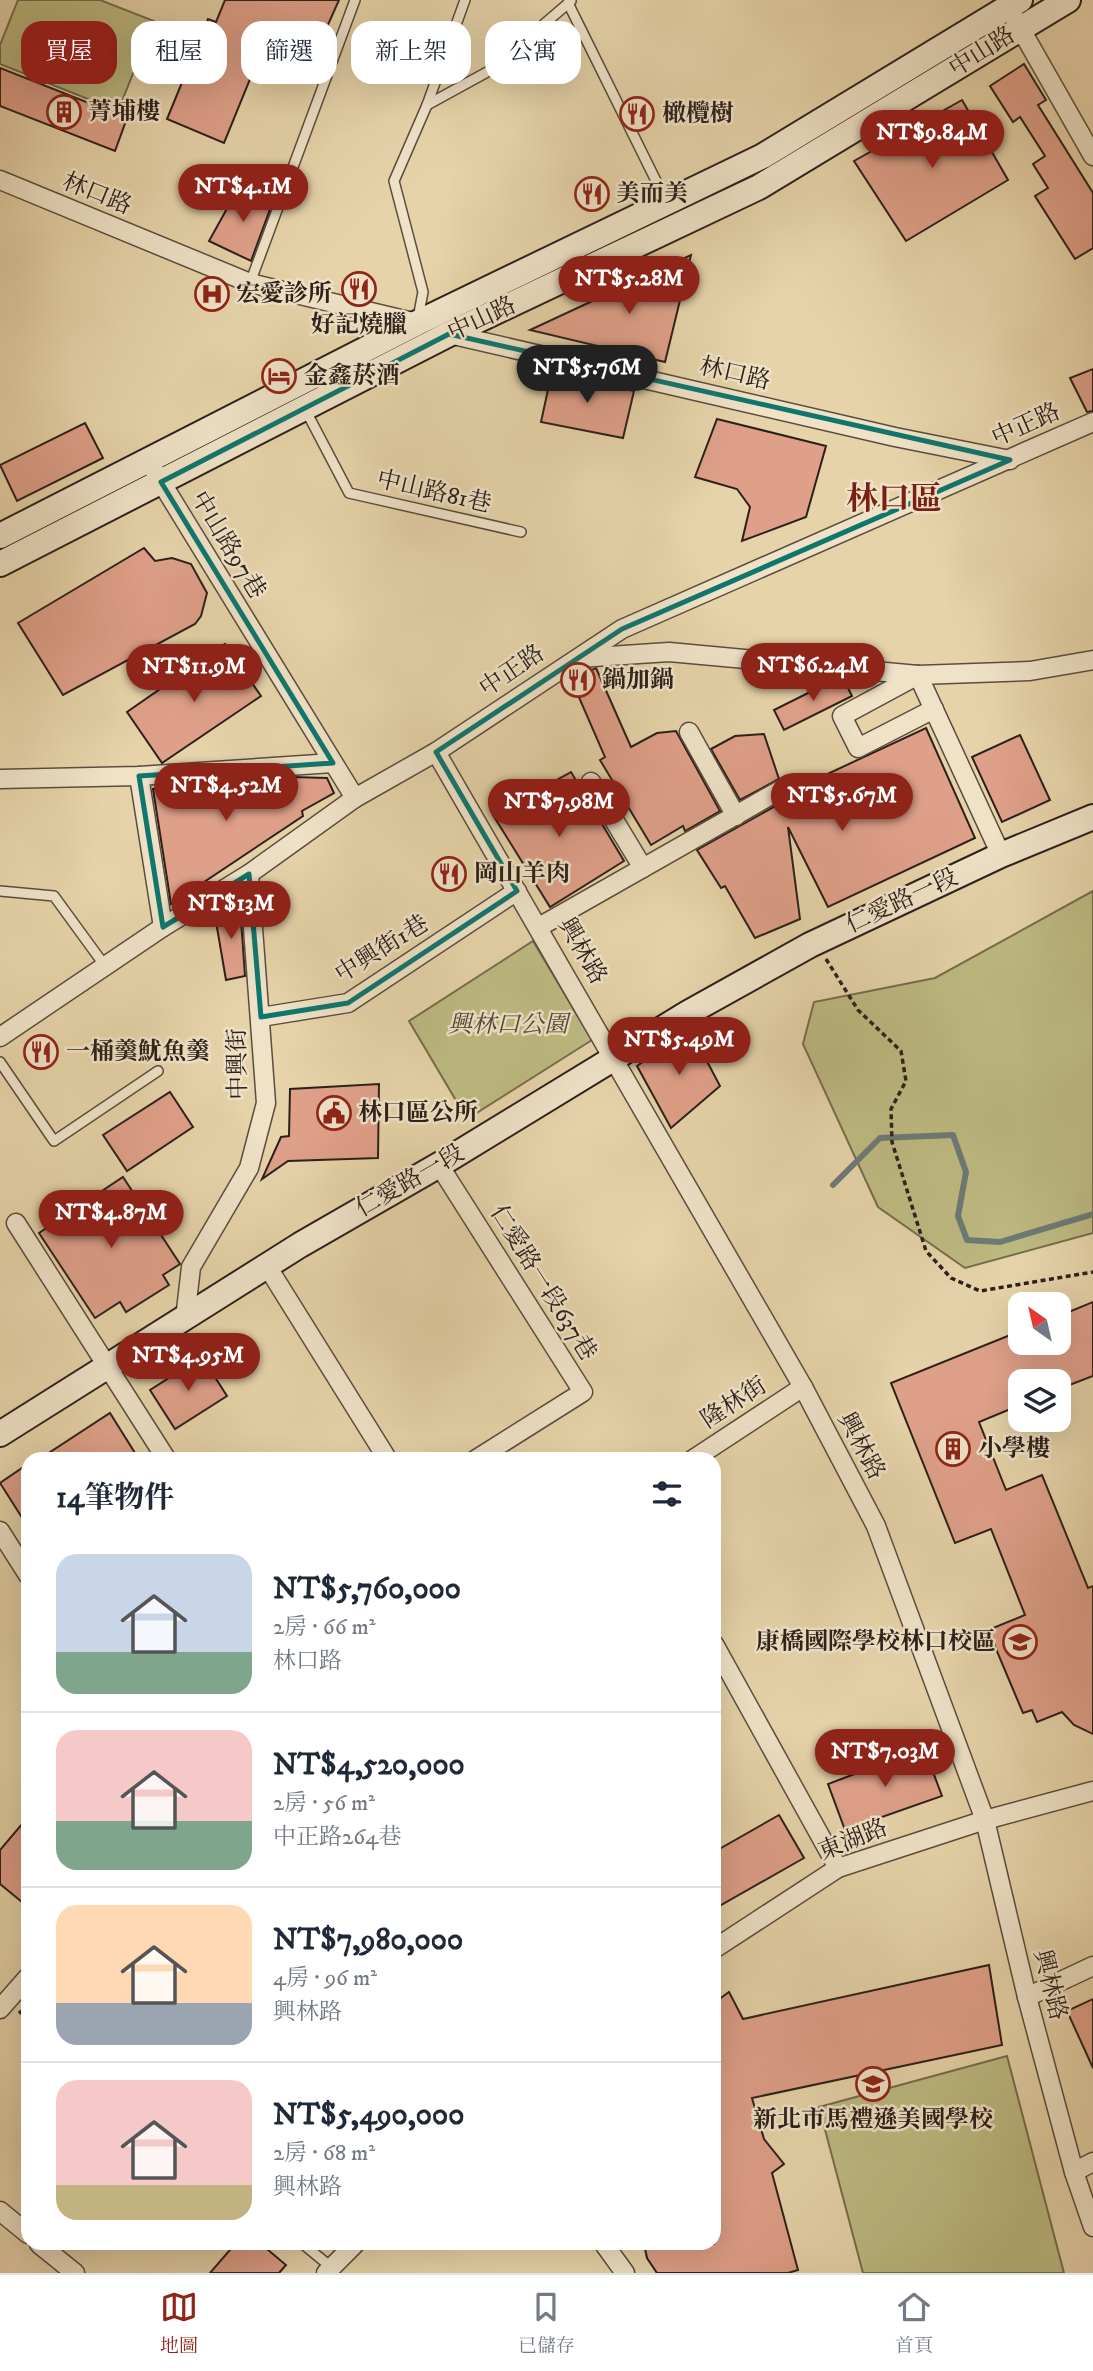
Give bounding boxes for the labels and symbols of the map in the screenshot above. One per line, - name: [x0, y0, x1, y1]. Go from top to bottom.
- street label: 中山路: [944, 20, 1020, 84]
- building icon: 菁埔樓: [45, 93, 83, 131]
- restaurant icon: 橄欖樹: [618, 95, 656, 133]
- place label: 菁埔樓: [88, 97, 160, 127]
- place label: 橄欖樹: [662, 99, 734, 129]
- pin: NT$9.84M: [860, 110, 1004, 170]
- pin: NT$4.1M: [178, 164, 308, 224]
- street label: 林口路: [58, 167, 136, 221]
- restaurant icon: 美而美: [573, 175, 611, 213]
- place label: 美而美: [616, 179, 688, 209]
- pin: NT$5.28M: [557, 256, 701, 316]
- restaurant icon: 好記燒臘: [340, 270, 378, 308]
- hospital icon: 宏愛診所: [193, 275, 231, 313]
- place label: 宏愛診所: [236, 279, 332, 309]
- street label: 中山路: [443, 290, 521, 348]
- place label: 好記燒臘: [311, 310, 407, 340]
- pin: NT$5.76M: [515, 346, 659, 405]
- street label: 林口路: [697, 351, 773, 397]
- hotel icon: 金鑫菸酒: [260, 357, 298, 395]
- place label: 金鑫菸酒: [304, 361, 400, 391]
- street label: 中正路: [987, 397, 1065, 453]
- street label: 中山路81巷: [374, 464, 494, 520]
- district label: 林口區: [846, 480, 942, 520]
- street label: 中山路97巷: [184, 486, 272, 604]
- street label: 中正路: [474, 638, 550, 704]
- pin: NT$11.9M: [122, 644, 266, 704]
- pin: NT$6.24M: [741, 644, 885, 703]
- restaurant icon: 鍋加鍋: [559, 661, 597, 699]
- place label: 鍋加鍋: [602, 665, 674, 695]
- pin: NT$4.52M: [154, 764, 298, 823]
- pin: NT$5.67M: [770, 774, 914, 833]
- pin: NT$7.98M: [487, 780, 631, 839]
- restaurant icon: 岡山羊肉: [430, 855, 468, 893]
- place label: 岡山羊肉: [474, 859, 570, 889]
- street label: 仁愛路一段: [841, 862, 963, 940]
- pin: NT$13M: [174, 881, 288, 941]
- street label: 中興街1巷: [330, 909, 434, 989]
- street label: 興林路: [551, 912, 613, 990]
- park label: 興林口公園: [448, 1010, 572, 1040]
- pin: NT$5.49M: [607, 1018, 751, 1077]
- street label: 中興街: [222, 1028, 254, 1100]
- restaurant icon: 一桶羹魷魚羹: [22, 1033, 60, 1071]
- place label: 一桶羹魷魚羹: [66, 1037, 210, 1067]
- public building icon: 林口區公所: [315, 1094, 353, 1132]
- place label: 林口區公所: [358, 1098, 478, 1128]
- street label: 仁愛路一段: [351, 1138, 469, 1224]
- pin: NT$4.87M: [39, 1190, 183, 1250]
- street label: 仁愛路一段637巷: [483, 1200, 603, 1366]
- north arrow: [1008, 1292, 1071, 1354]
- pin: NT$4.95M: [116, 1334, 260, 1393]
- street label: 隆林街: [696, 1371, 772, 1435]
- street label: 興林路: [831, 1407, 891, 1485]
- building icon: 小學樓: [934, 1430, 972, 1468]
- place label: 小學樓: [978, 1434, 1050, 1464]
- school or university icon: 康橋國際學校林口校區: [1001, 1623, 1039, 1661]
- place label: 康橋國際學校林口校區: [756, 1627, 996, 1657]
- pin: NT$7.03M: [813, 1730, 957, 1789]
- street label: 東湖路: [814, 1813, 892, 1867]
- street label: 興林路: [1027, 1946, 1073, 2024]
- school or university icon: 新北市馬禮遜美國學校: [854, 2065, 892, 2103]
- place label: 新北市馬禮遜美國學校: [753, 2105, 993, 2135]

